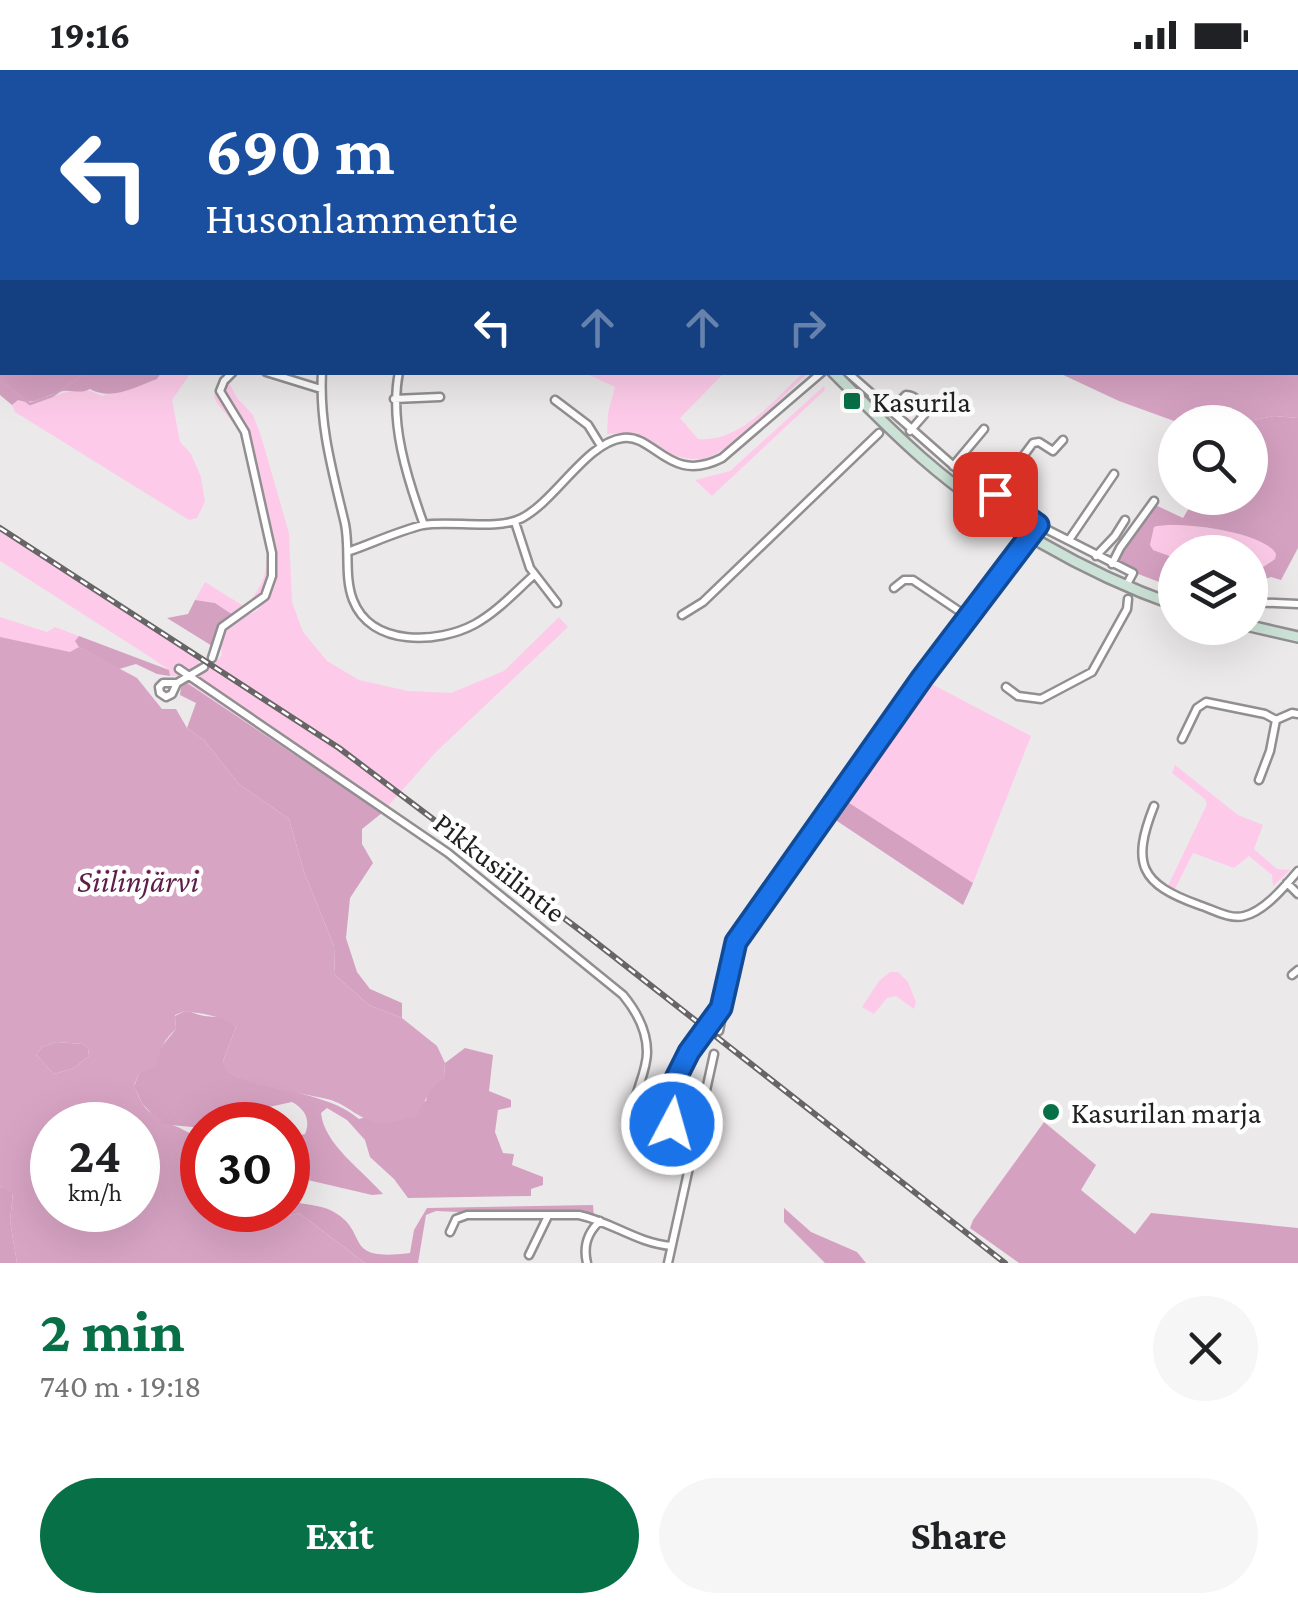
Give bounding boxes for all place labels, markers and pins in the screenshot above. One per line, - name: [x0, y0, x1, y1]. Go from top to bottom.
- place label: Kasurila: [872, 385, 971, 418]
- marker: Kasurila: [841, 390, 863, 412]
- pin: [953, 452, 1038, 537]
- place label: Kasurilan marja: [1071, 1096, 1262, 1130]
- marker: Kasurilan marja: [1040, 1101, 1062, 1123]

